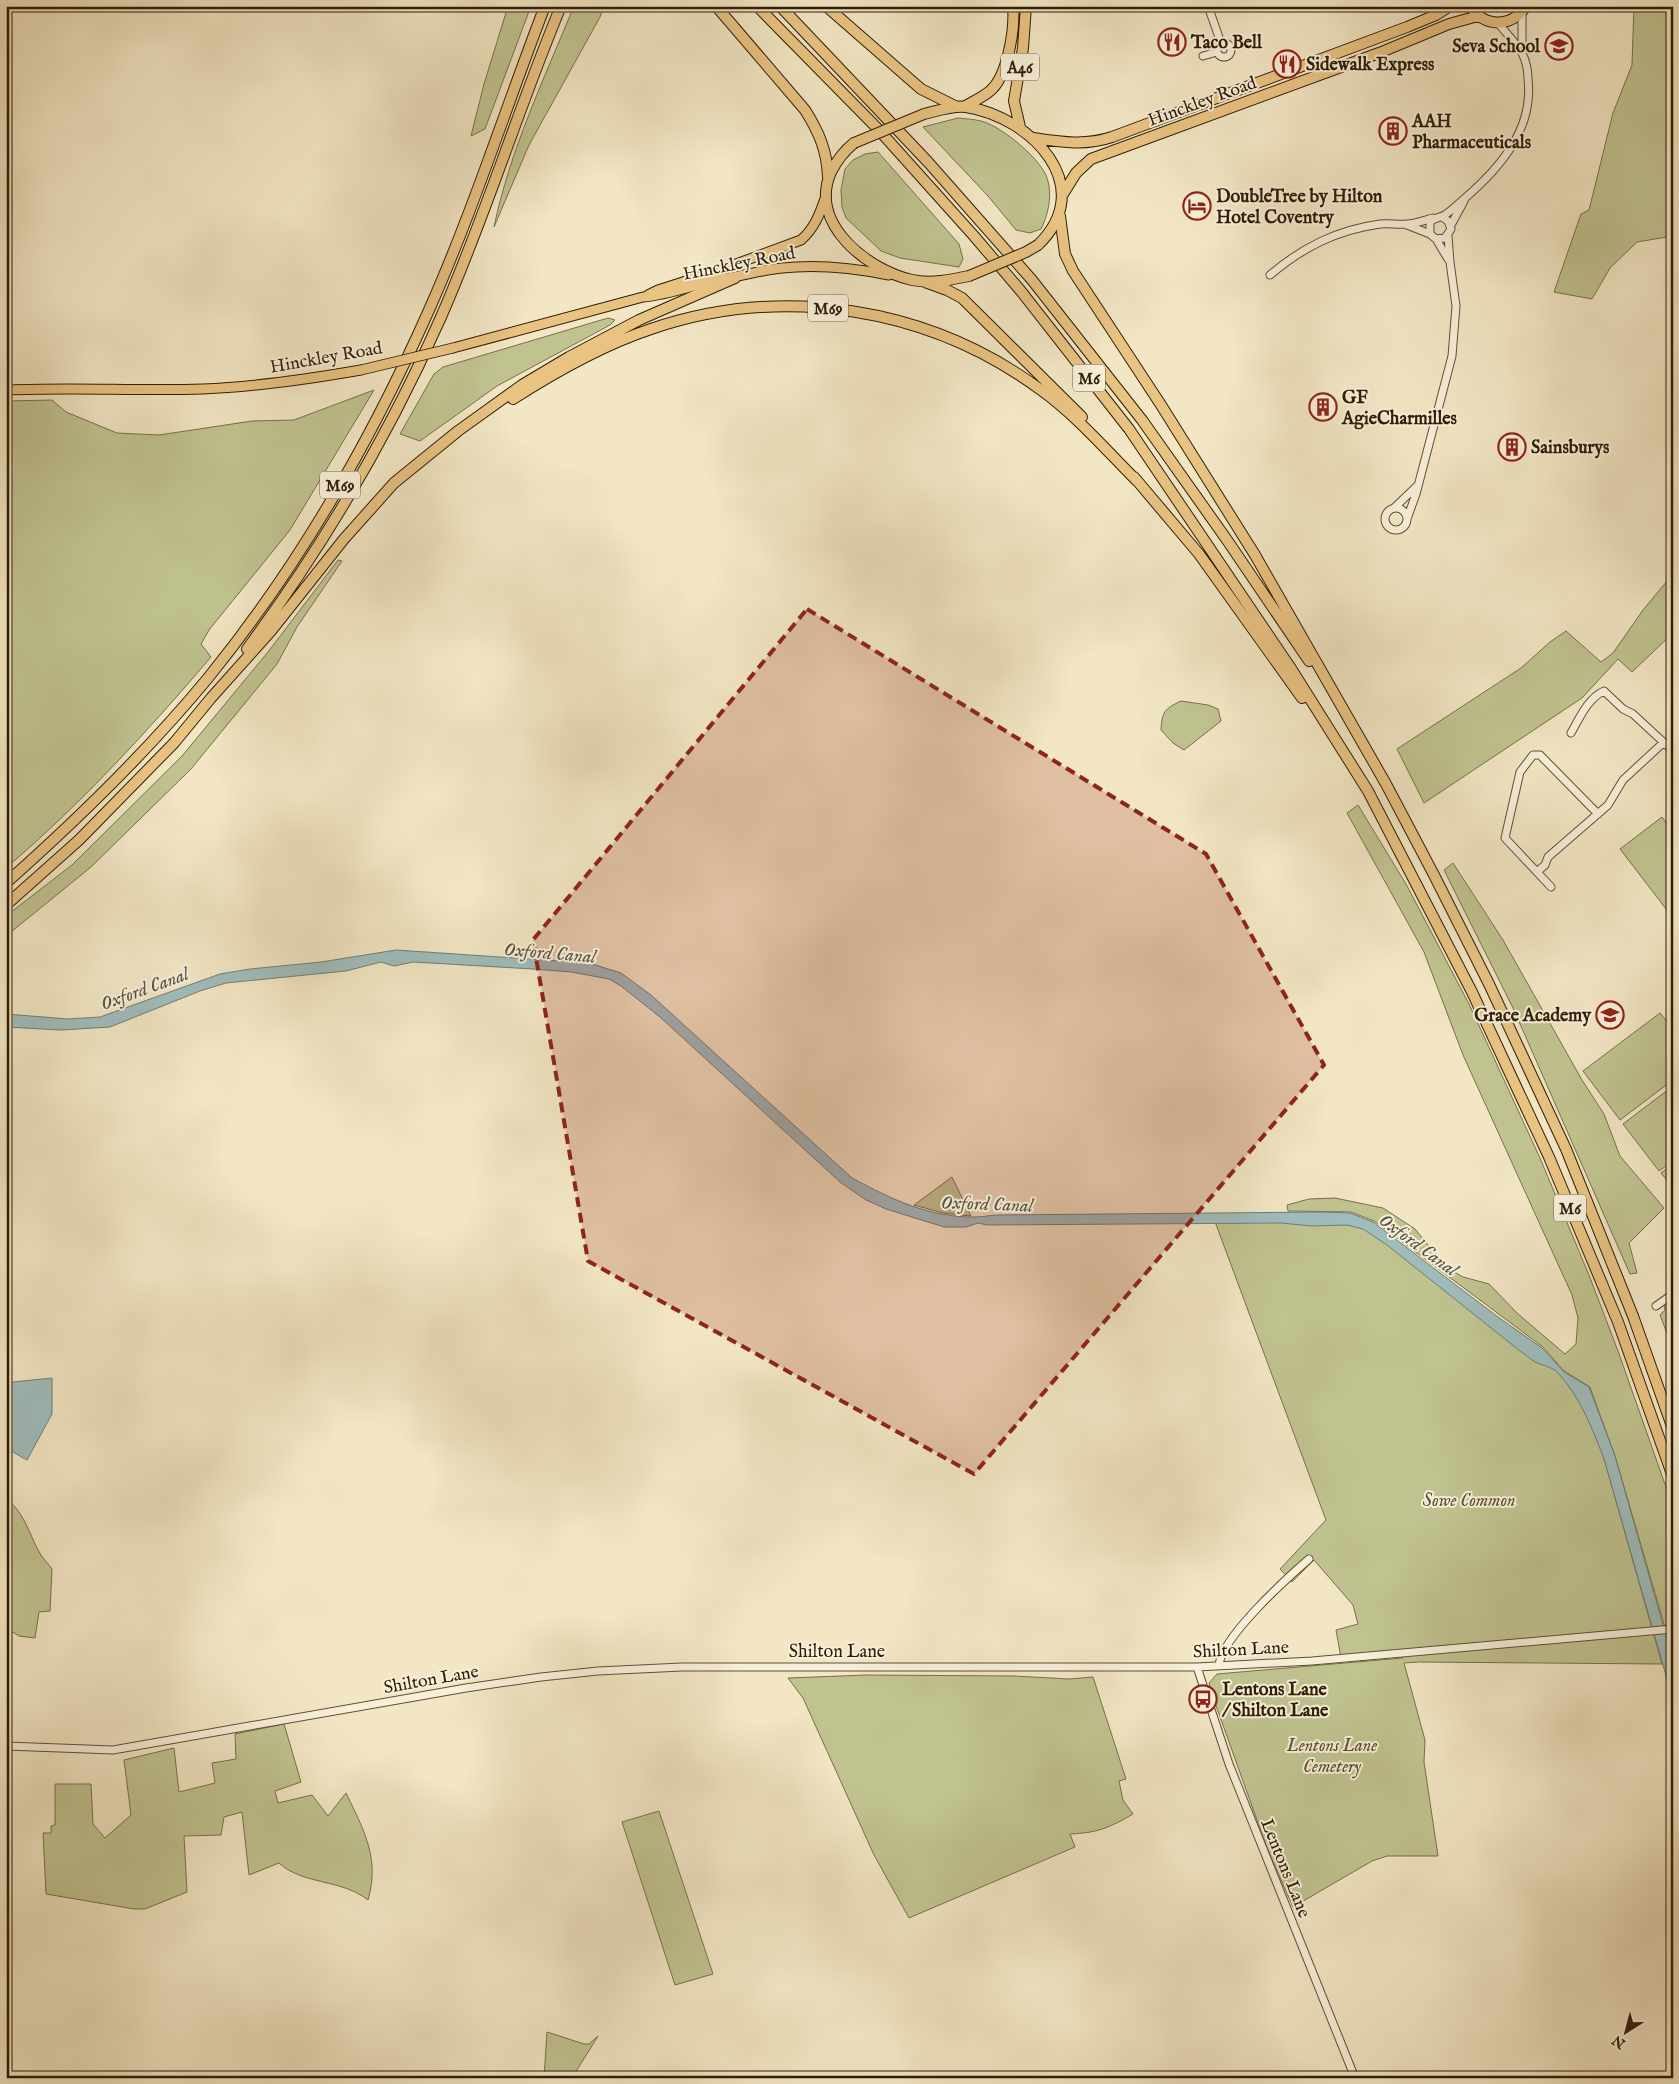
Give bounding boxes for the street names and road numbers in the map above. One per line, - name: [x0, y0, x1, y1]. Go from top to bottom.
- road number: A46: [1001, 54, 1039, 80]
- street label: Hinckley Road: [1145, 72, 1260, 133]
- street label: Hinckley Road: [681, 242, 798, 287]
- road number: M69: [808, 294, 848, 322]
- street label: Hinckley Road: [268, 337, 385, 380]
- road number: M6: [1073, 364, 1105, 392]
- road number: M69: [320, 472, 360, 498]
- road number: M6: [1554, 1194, 1586, 1222]
- street label: Shilton Lane: [1192, 1636, 1290, 1665]
- street label: Shilton Lane: [789, 1641, 885, 1664]
- street label: Shilton Lane: [382, 1661, 481, 1700]
- street label: Lentons Lane: [1254, 1816, 1315, 1921]

